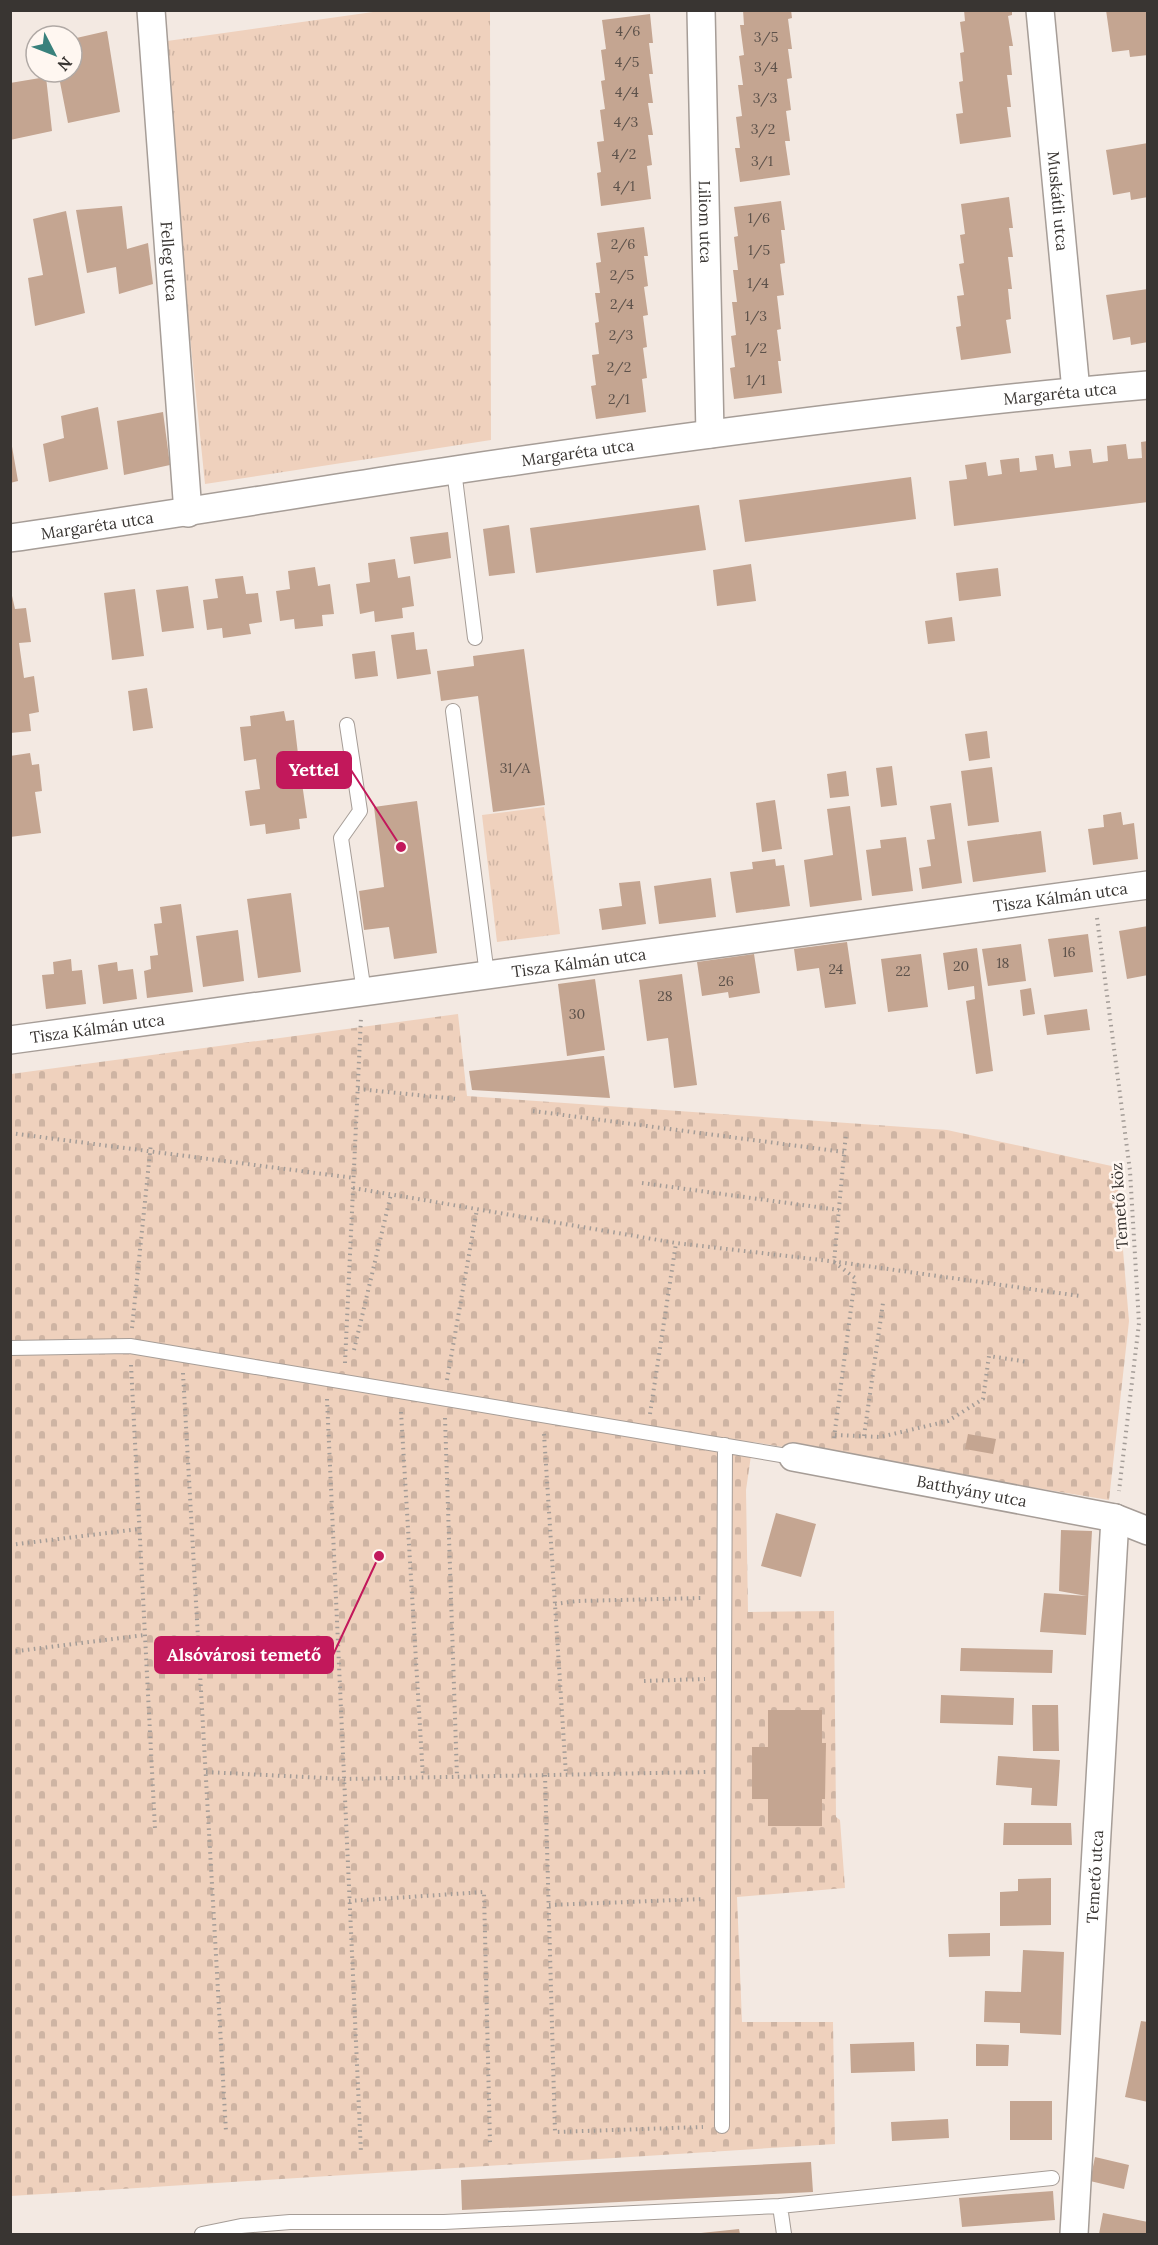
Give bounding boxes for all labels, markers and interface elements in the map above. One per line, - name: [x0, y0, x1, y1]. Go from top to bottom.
- house number: 4/6: [616, 22, 640, 40]
- north arrow: [24, 24, 84, 84]
- house number: 3/5: [754, 28, 778, 46]
- text: N: [54, 53, 77, 75]
- house number: 4/5: [615, 53, 639, 71]
- house number: 3/4: [754, 58, 778, 76]
- house number: 4/4: [615, 83, 639, 101]
- house number: 3/3: [753, 89, 778, 107]
- house number: 4/3: [614, 113, 639, 131]
- house number: 3/2: [751, 120, 775, 138]
- house number: 4/2: [612, 145, 636, 163]
- street label: Muskátli utca: [1043, 150, 1073, 252]
- house number: 3/1: [751, 152, 773, 170]
- house number: 4/1: [613, 177, 635, 195]
- street label: Liliom utca: [695, 180, 716, 264]
- house number: 1/6: [748, 209, 770, 227]
- street label: Felleg utca: [157, 221, 182, 302]
- house number: 2/6: [611, 235, 635, 253]
- house number: 1/5: [748, 241, 770, 259]
- house number: 2/5: [610, 266, 634, 284]
- house number: 1/4: [747, 274, 769, 292]
- house number: 2/4: [610, 295, 634, 313]
- house number: 1/3: [745, 307, 767, 325]
- house number: 2/3: [609, 326, 634, 344]
- house number: 1/2: [745, 339, 767, 357]
- house number: 2/2: [607, 358, 631, 376]
- house number: 1/1: [746, 371, 766, 389]
- street label: Margaréta utca: [1002, 378, 1117, 409]
- house number: 2/1: [608, 390, 630, 408]
- street label: Margaréta utca: [520, 434, 635, 470]
- street label: Margaréta utca: [39, 507, 155, 543]
- callout: Yettel: [277, 752, 351, 788]
- text: Yettel: [289, 758, 340, 781]
- house number: 31/A: [500, 759, 530, 777]
- street label: Tisza Kálmán utca: [992, 878, 1129, 916]
- street label: Tisza Kálmán utca: [510, 943, 647, 982]
- house number: 16: [1062, 943, 1076, 961]
- house number: 18: [997, 954, 1010, 972]
- house number: 20: [953, 957, 969, 975]
- house number: 24: [829, 960, 844, 978]
- house number: 22: [895, 962, 911, 980]
- house number: 26: [718, 972, 734, 990]
- house number: 28: [657, 987, 673, 1005]
- house number: 30: [569, 1005, 585, 1023]
- street label: Tisza Kálmán utca: [29, 1009, 166, 1047]
- street label: Temető köz: [1106, 1162, 1132, 1250]
- street label: Batthyány utca: [915, 1471, 1029, 1511]
- callout: Alsóvárosi temető: [155, 1637, 333, 1673]
- text: Alsóvárosi temető: [167, 1643, 321, 1666]
- street label: Temető utca: [1082, 1829, 1107, 1924]

